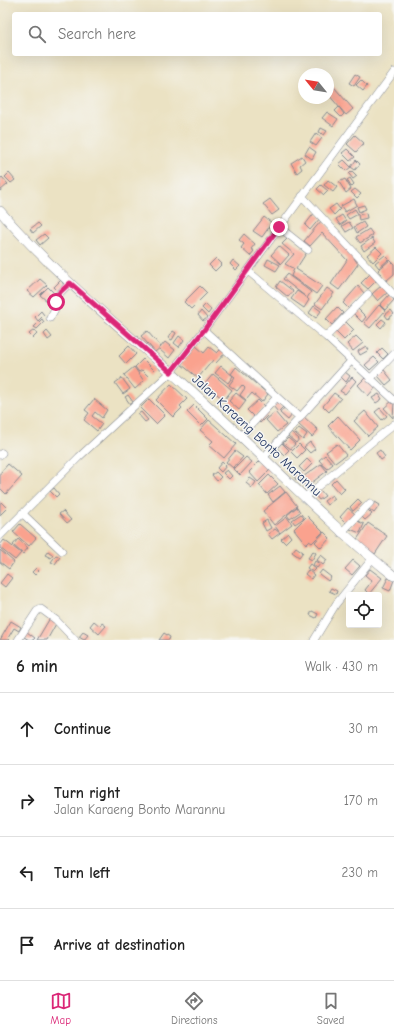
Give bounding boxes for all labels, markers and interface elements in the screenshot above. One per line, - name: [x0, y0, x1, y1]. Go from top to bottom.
- search box: [12, 12, 382, 56]
- icon: search: [26, 23, 48, 45]
- text: Search here: [58, 25, 136, 43]
- north arrow: [298, 68, 334, 104]
- route end: [270, 218, 288, 236]
- route start: [47, 293, 65, 311]
- street label: Jalan Karaeng Bonto Marannu: [189, 371, 325, 499]
- map controls: [346, 592, 382, 628]
- button: locate: [346, 592, 382, 628]
- text: 6 min: [16, 657, 58, 676]
- text: Walk · 430 m: [305, 659, 378, 674]
- icon: ahead: [16, 718, 38, 740]
- text: Continue: [54, 720, 111, 738]
- text: 30 m: [348, 721, 378, 736]
- text: Turn right: [54, 784, 120, 802]
- icon: right: [16, 790, 38, 812]
- text: 170 m: [344, 793, 378, 808]
- text: Jalan Karaeng Bonto Marannu: [54, 802, 225, 817]
- icon: left: [16, 862, 38, 884]
- text: Turn left: [54, 864, 110, 882]
- text: 230 m: [342, 865, 378, 880]
- icon: arrive: [16, 934, 38, 956]
- text: Arrive at destination: [54, 936, 185, 954]
- tab: Map: [50, 990, 72, 1027]
- tab: Directions: [171, 990, 218, 1027]
- tab: Saved: [317, 990, 344, 1027]

